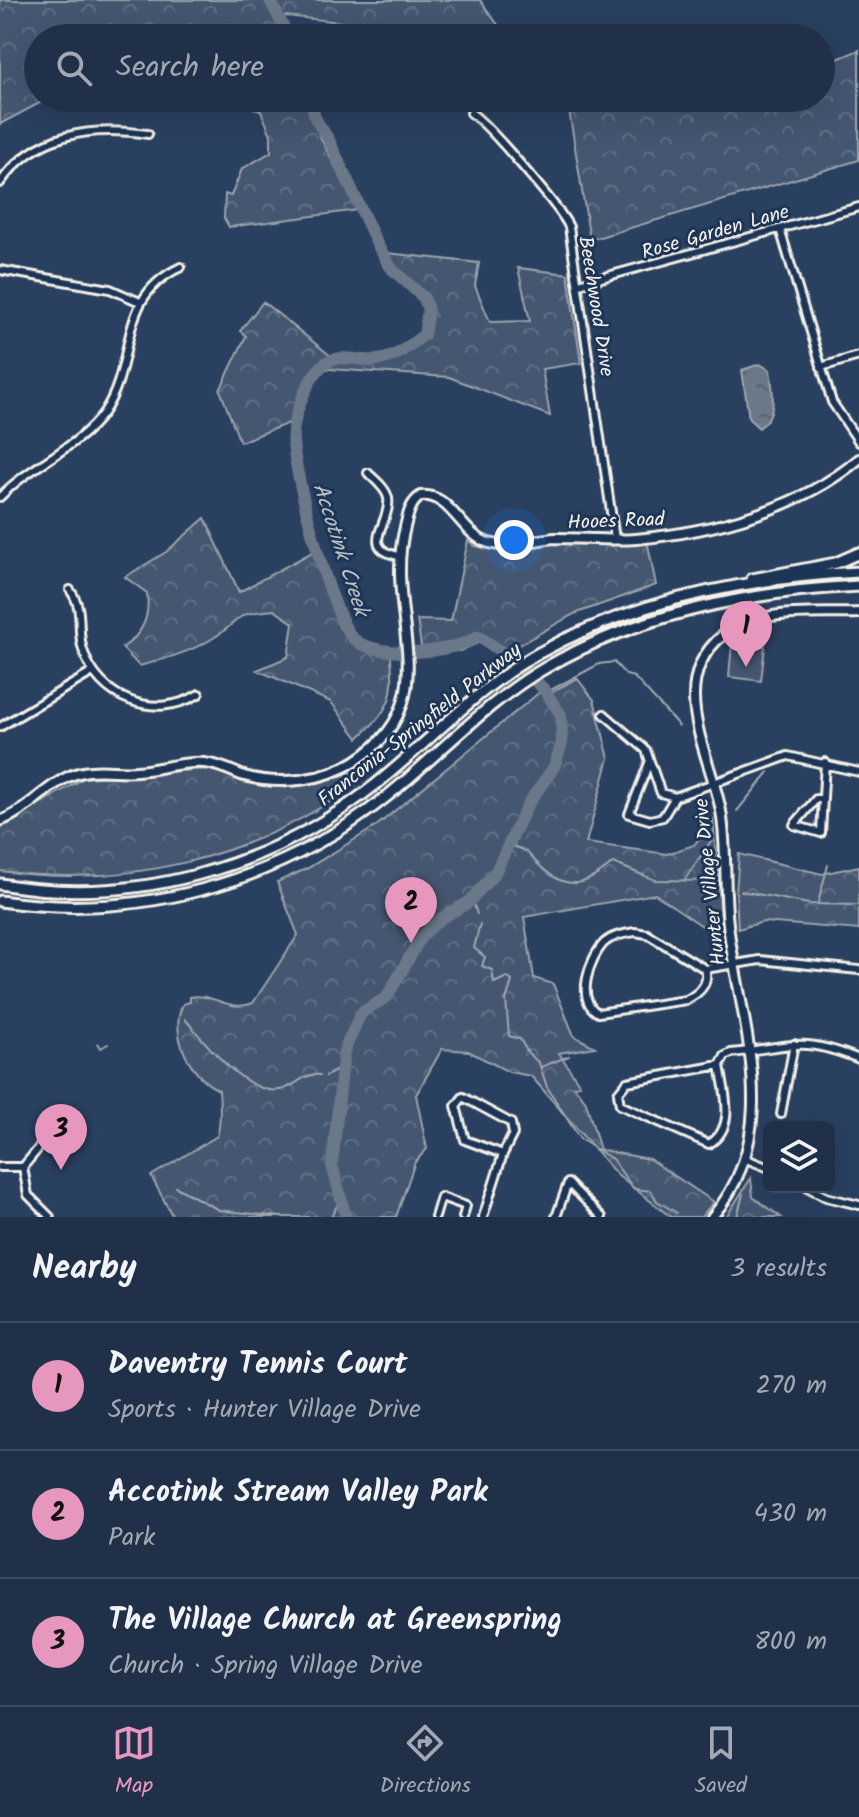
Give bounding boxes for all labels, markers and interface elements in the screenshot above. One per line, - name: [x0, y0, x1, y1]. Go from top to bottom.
- search box: [24, 24, 835, 112]
- text: Search here: [116, 44, 264, 92]
- icon: search: [52, 46, 96, 90]
- street label: Rose Garden Lane: [638, 197, 793, 269]
- street label: Beechwood Drive: [568, 234, 622, 379]
- water label: Accotink Creek: [302, 479, 379, 624]
- street label: Hooes Road: [567, 504, 666, 540]
- your location: [494, 520, 534, 560]
- pin: 1: [720, 601, 772, 667]
- street label: Franconia-Springfield Parkway: [311, 635, 530, 816]
- street label: Hunter Village Drive: [686, 797, 736, 967]
- pin: 2: [385, 877, 437, 943]
- pin: 3: [35, 1104, 87, 1170]
- map controls: [763, 1121, 835, 1193]
- button: layers: [763, 1121, 835, 1193]
- text: Nearby: [32, 1242, 137, 1296]
- text: 3 results: [730, 1248, 827, 1290]
- text: Daventry Tennis Court: [108, 1341, 407, 1389]
- text: 1: [54, 1365, 62, 1407]
- text: 270 m: [756, 1365, 827, 1407]
- text: Sports · Hunter Village Drive: [108, 1389, 421, 1431]
- text: Accotink Stream Valley Park: [108, 1469, 488, 1517]
- text: 2: [50, 1493, 66, 1535]
- text: 430 m: [754, 1493, 827, 1535]
- text: Park: [108, 1517, 155, 1559]
- text: The Village Church at Greenspring: [108, 1597, 562, 1645]
- text: 3: [51, 1621, 65, 1663]
- text: 800 m: [754, 1621, 827, 1663]
- text: Church · Spring Village Drive: [108, 1645, 422, 1687]
- tab: Map: [112, 1721, 156, 1804]
- tab: Directions: [380, 1721, 471, 1804]
- tab: Saved: [695, 1721, 747, 1804]

